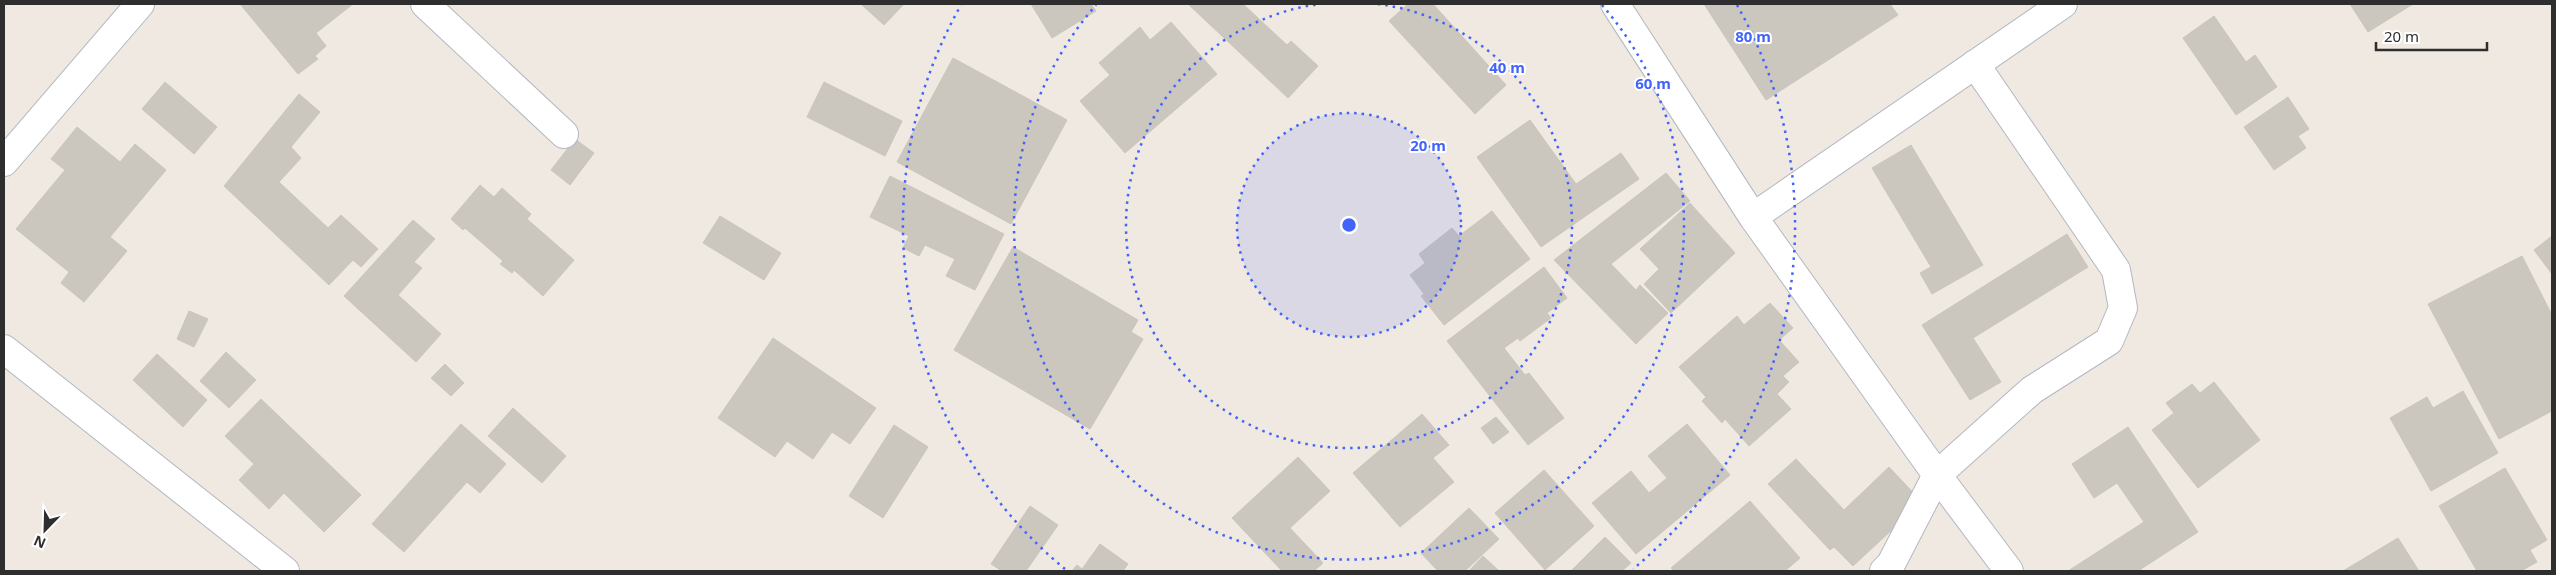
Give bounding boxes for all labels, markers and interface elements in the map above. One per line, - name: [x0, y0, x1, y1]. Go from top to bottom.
- scale bar: [2376, 20, 2487, 52]
- text: 80 m: [1735, 26, 1771, 46]
- text: 20 m: [2384, 26, 2419, 46]
- text: 40 m: [1489, 57, 1525, 77]
- text: 60 m: [1635, 73, 1671, 93]
- text: 20 m: [1410, 135, 1446, 155]
- centre of rings: [1340, 216, 1358, 234]
- north arrow: [20, 505, 70, 555]
- text: N: [31, 531, 49, 553]

